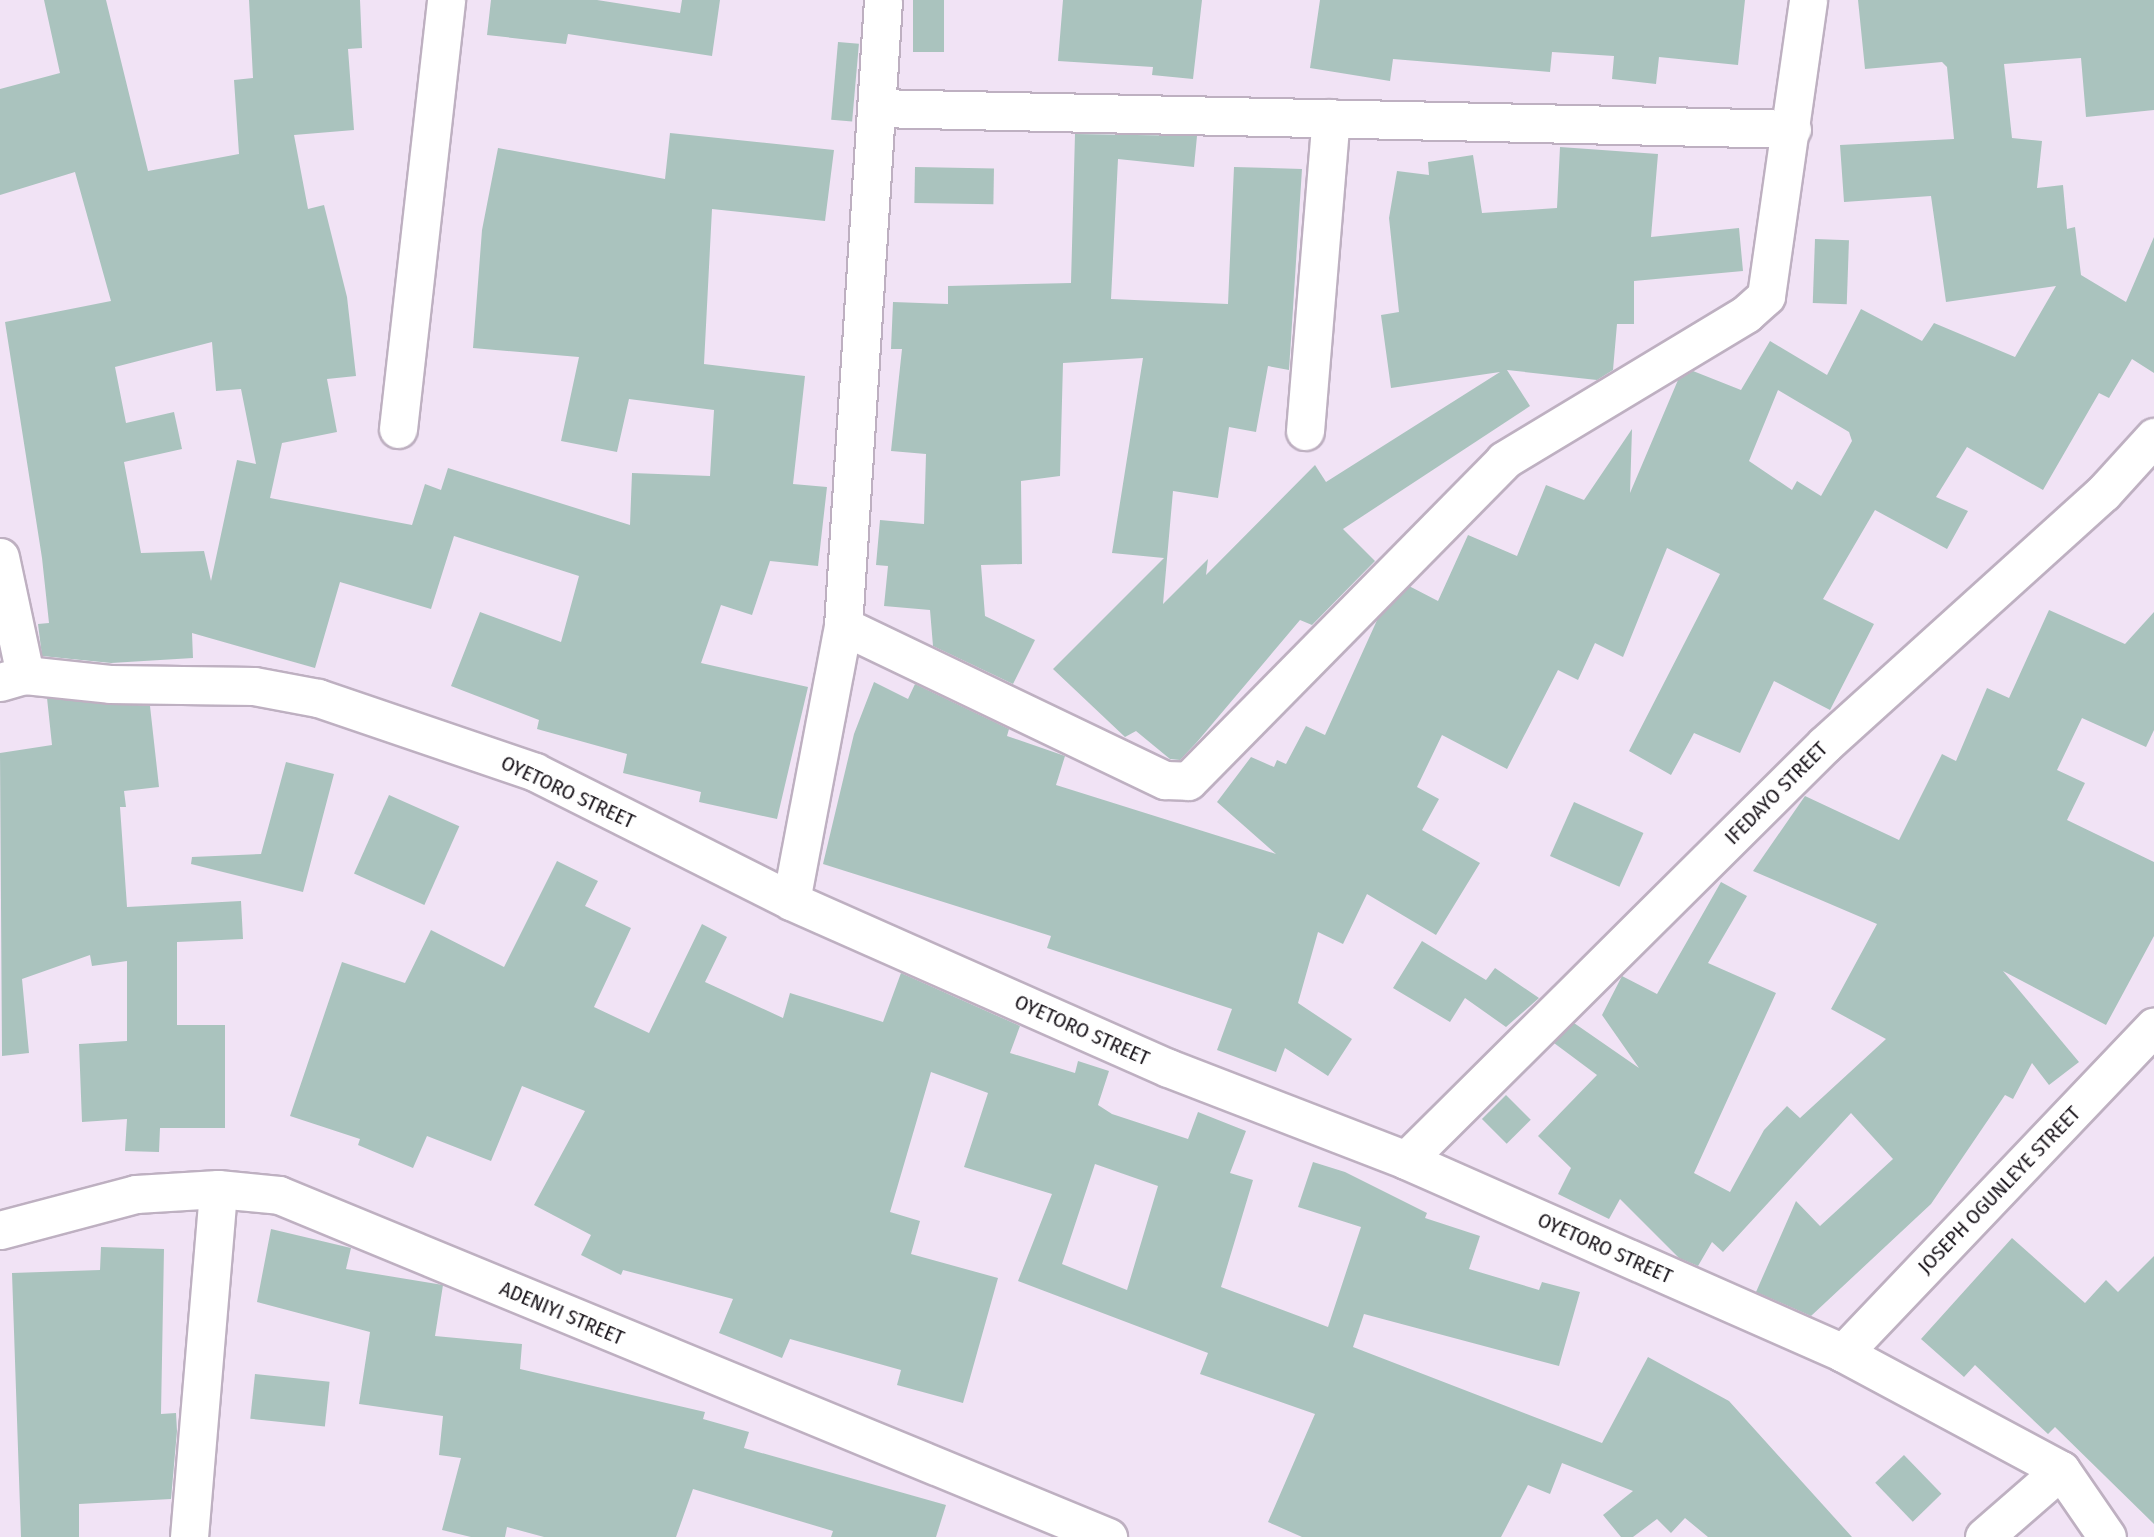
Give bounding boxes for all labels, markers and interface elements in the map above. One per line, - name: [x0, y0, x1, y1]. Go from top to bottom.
- street label: IFEDAYO STREET: [1719, 736, 1833, 850]
- street label: OYETORO STREET: [497, 750, 639, 834]
- street label: OYETORO STREET: [1011, 989, 1153, 1071]
- street label: JOSEPH OGUNLEYE STREET: [1912, 1101, 2086, 1279]
- street label: OYETORO STREET: [1534, 1207, 1676, 1289]
- street label: ADENIYI STREET: [496, 1275, 628, 1351]

